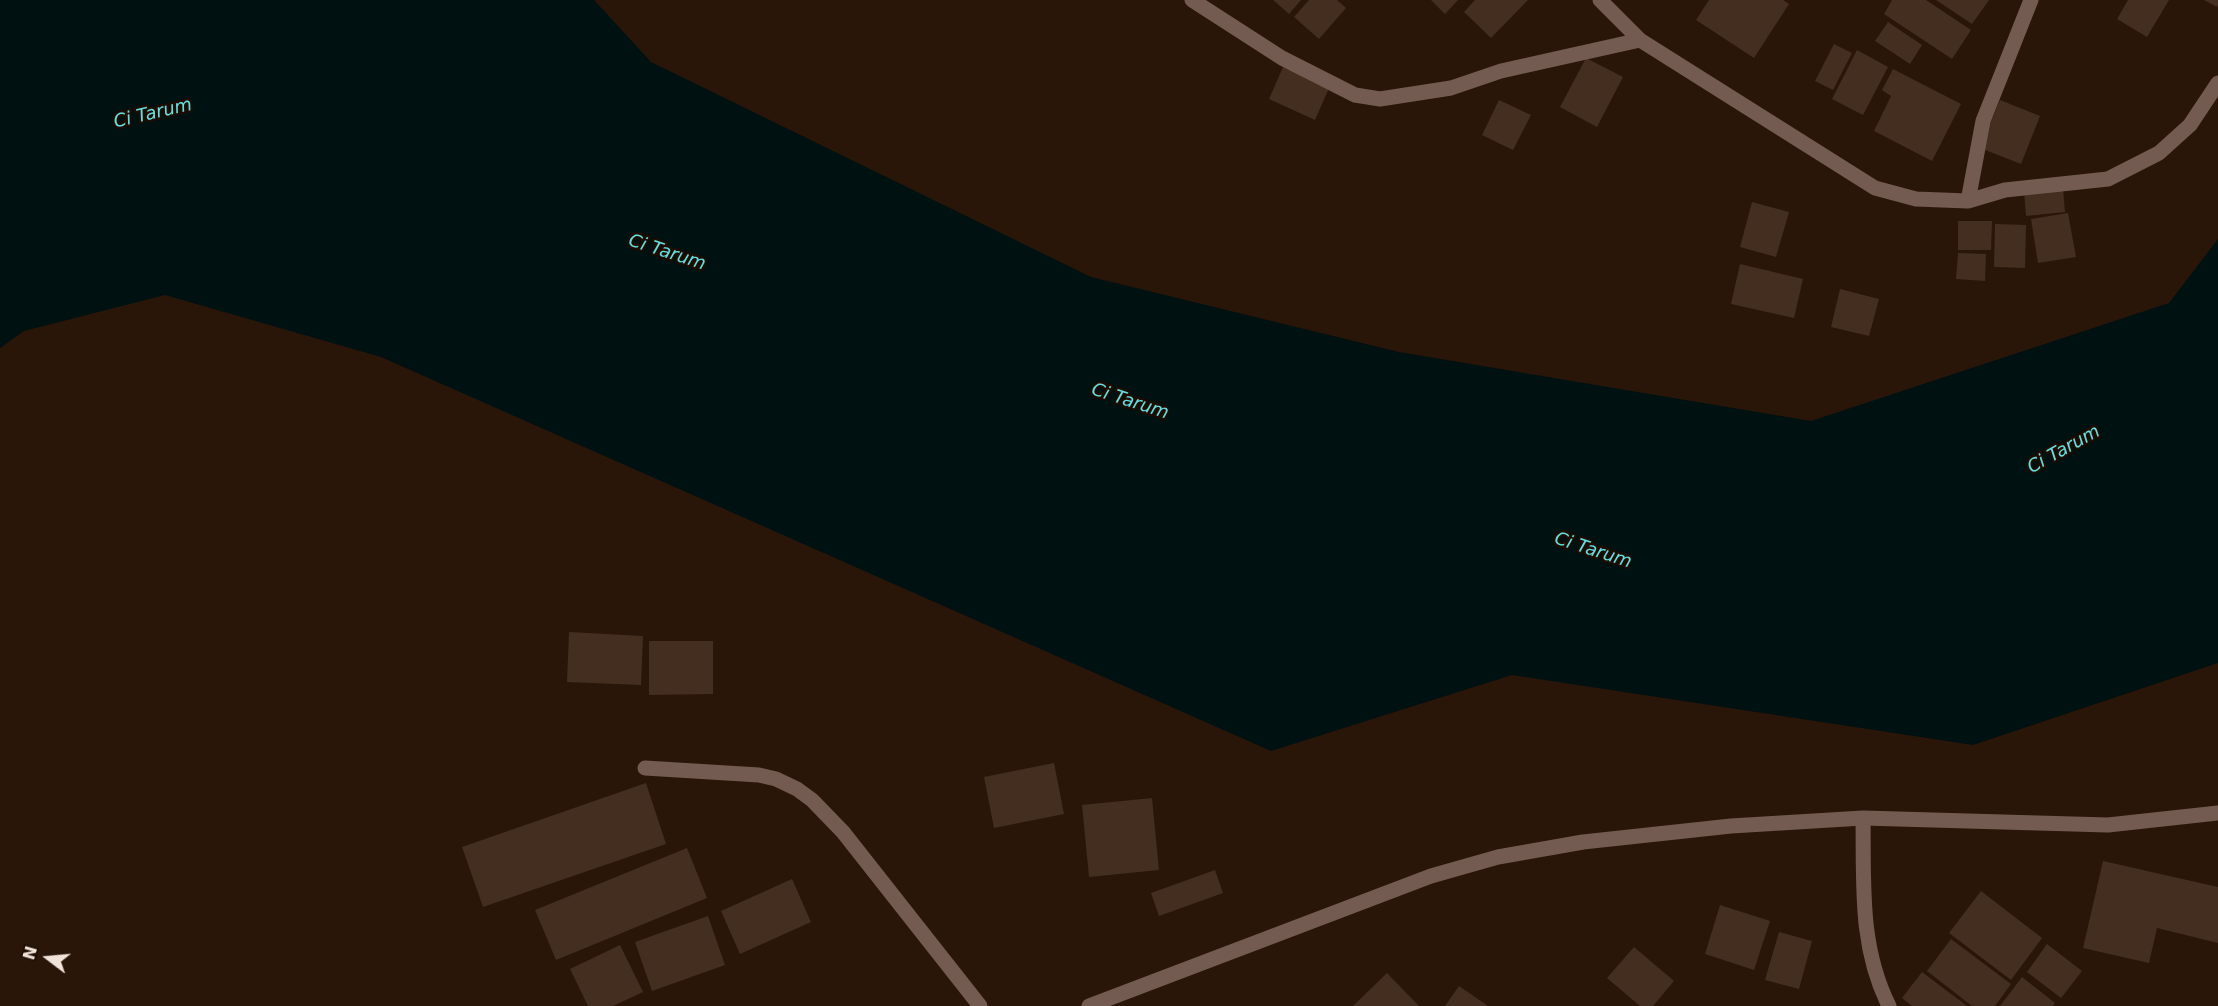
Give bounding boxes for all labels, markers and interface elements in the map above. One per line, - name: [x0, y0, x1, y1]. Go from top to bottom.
- water label: Ci Tarum: [112, 95, 194, 133]
- water label: Ci Tarum: [626, 230, 708, 276]
- water label: Ci Tarum: [1089, 379, 1171, 425]
- water label: Ci Tarum: [2024, 421, 2104, 479]
- water label: Ci Tarum: [1552, 528, 1634, 574]
- north arrow: [18, 928, 78, 988]
- text: N: [19, 944, 41, 962]

